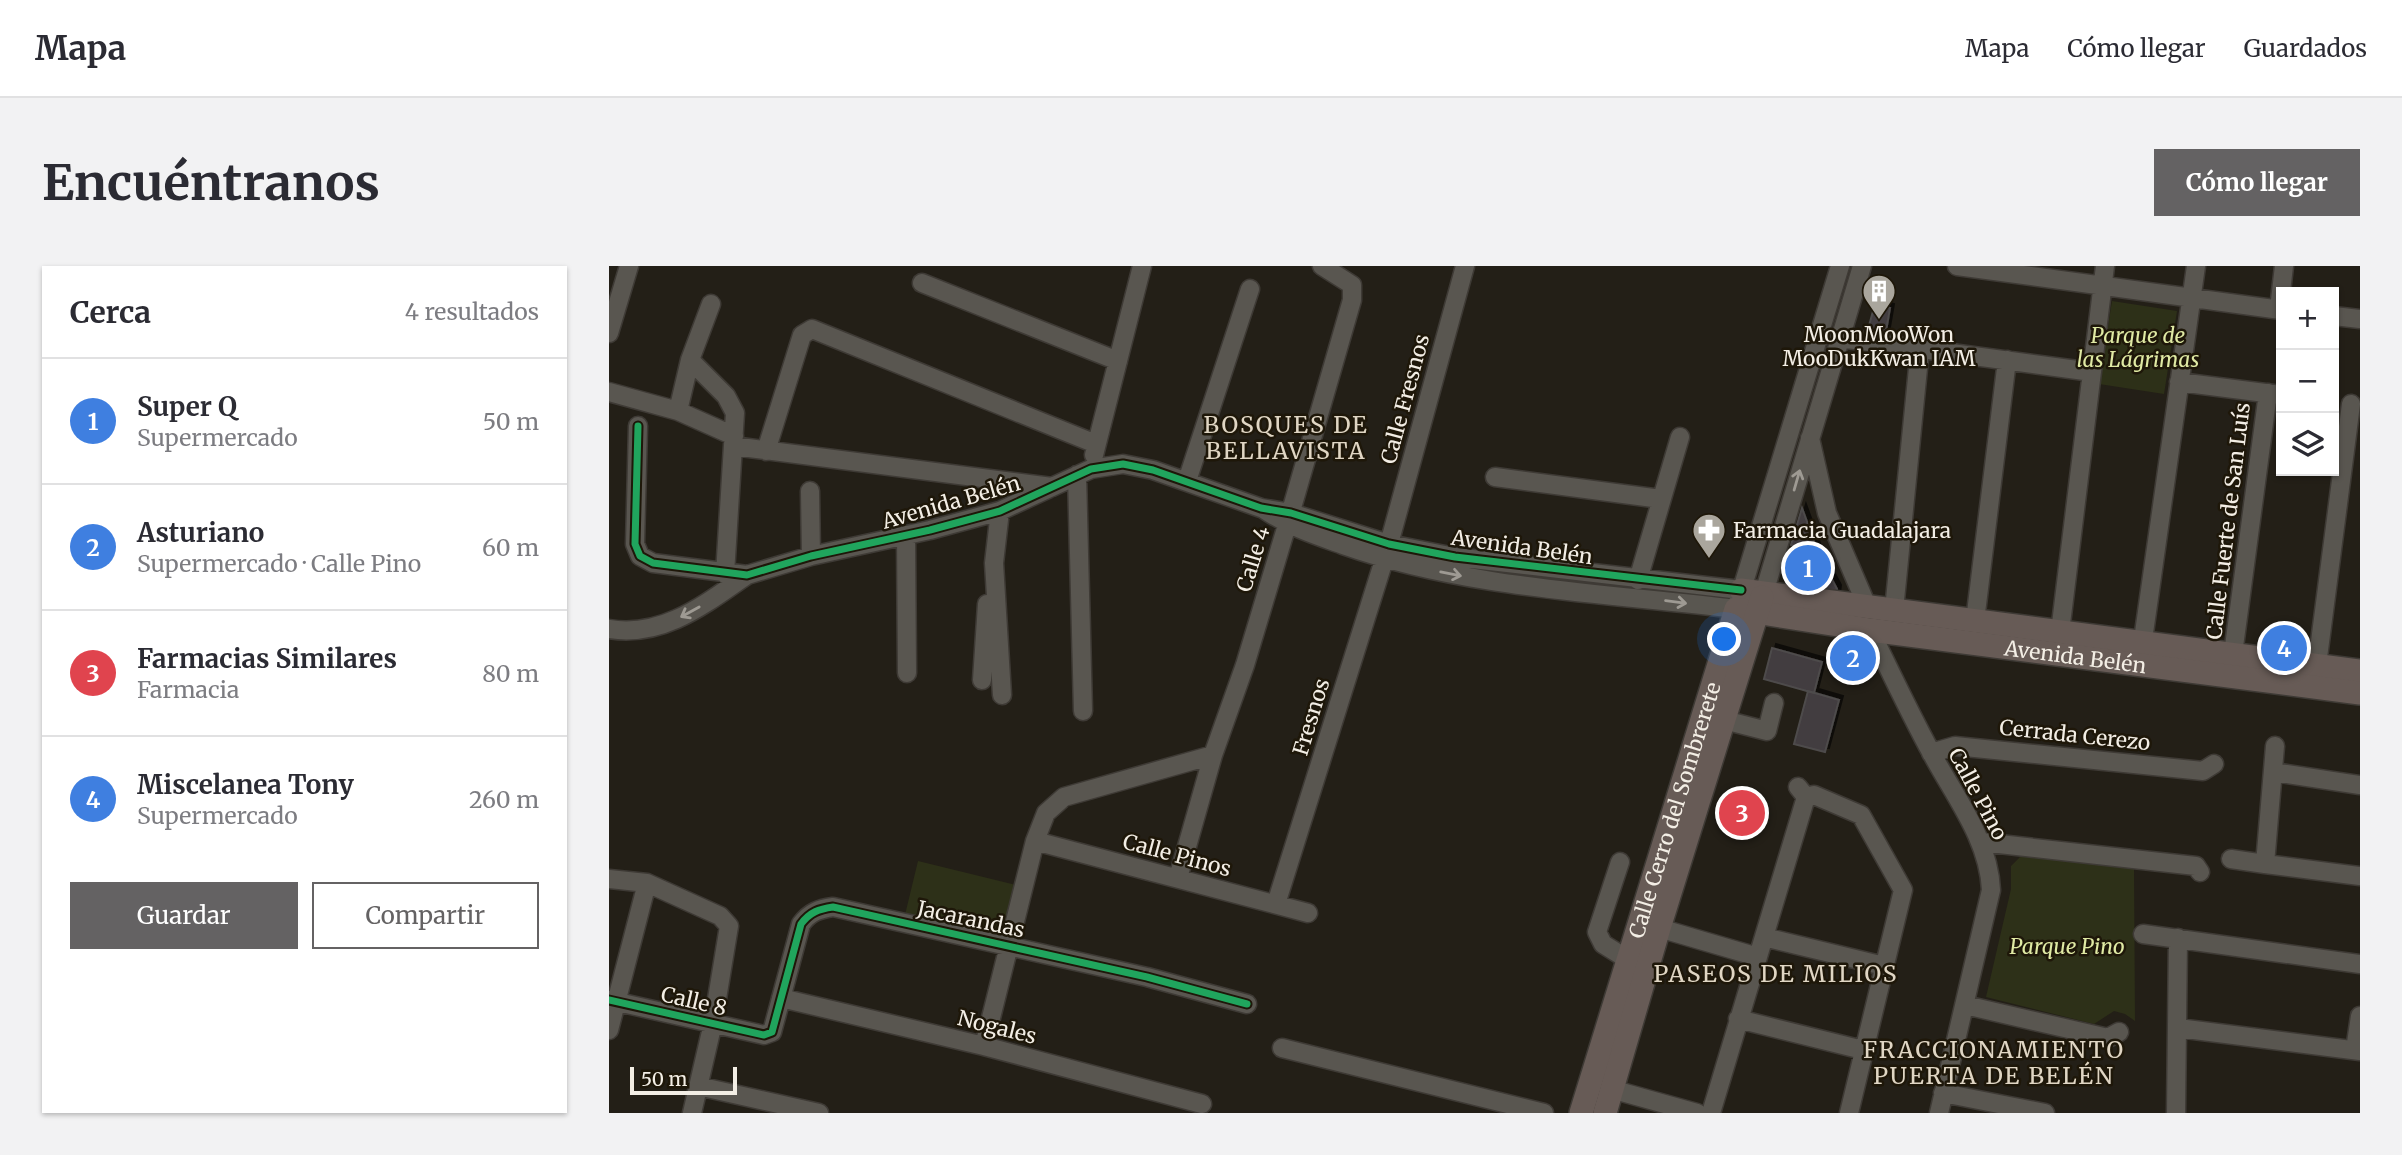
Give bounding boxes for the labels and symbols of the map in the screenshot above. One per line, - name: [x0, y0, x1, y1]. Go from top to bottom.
- building icon: MoonMooWon MooDukKwan IAM: [1860, 272, 1898, 321]
- place label: MoonMooWon MooDukKwan IAM: [1782, 321, 1976, 372]
- park label: Parque de las Lágrimas: [2077, 322, 2200, 373]
- street label: Calle Fresnos: [1375, 331, 1435, 467]
- street label: Calle Fuerte de San Luís: [2200, 401, 2256, 641]
- district label: BOSQUES DE BELLAVISTA: [1203, 410, 1369, 465]
- street label: Avenida Belén: [878, 469, 1023, 535]
- one-way arrow: [1791, 469, 1804, 491]
- pharmacy icon: Farmacia Guadalajara: [1690, 511, 1728, 560]
- place label: Farmacia Guadalajara: [1733, 517, 1951, 544]
- street label: Calle 4: [1230, 523, 1276, 595]
- street label: Avenida Belén: [1448, 524, 1595, 570]
- pin: 1: [1785, 542, 1831, 594]
- one-way arrow: [1439, 568, 1462, 582]
- one-way arrow: [1665, 595, 1687, 608]
- one-way arrow: [680, 606, 701, 620]
- your location: [1707, 622, 1741, 656]
- pin: 4: [2261, 622, 2307, 674]
- pin: 2: [1830, 632, 1876, 684]
- street label: Avenida Belén: [2002, 634, 2148, 679]
- street label: Fresnos: [1287, 675, 1335, 759]
- street label: Calle Cerro del Sombrerete: [1622, 679, 1726, 941]
- street label: Cerrada Cerezo: [1998, 714, 2152, 756]
- street label: Calle Pino: [1942, 743, 2014, 845]
- pin: 3: [1719, 787, 1765, 839]
- street label: Calle Pinos: [1120, 828, 1234, 882]
- street label: Jacarandas: [914, 894, 1027, 944]
- park label: Parque Pino: [2009, 933, 2125, 960]
- district label: PASEOS DE MILIOS: [1654, 959, 1898, 988]
- street label: Calle 8: [658, 980, 730, 1022]
- street label: Nogales: [955, 1004, 1039, 1050]
- district label: FRACCIONAMIENTO PUERTA DE BELÉN: [1863, 1035, 2125, 1090]
- scale bar: [630, 1064, 737, 1096]

